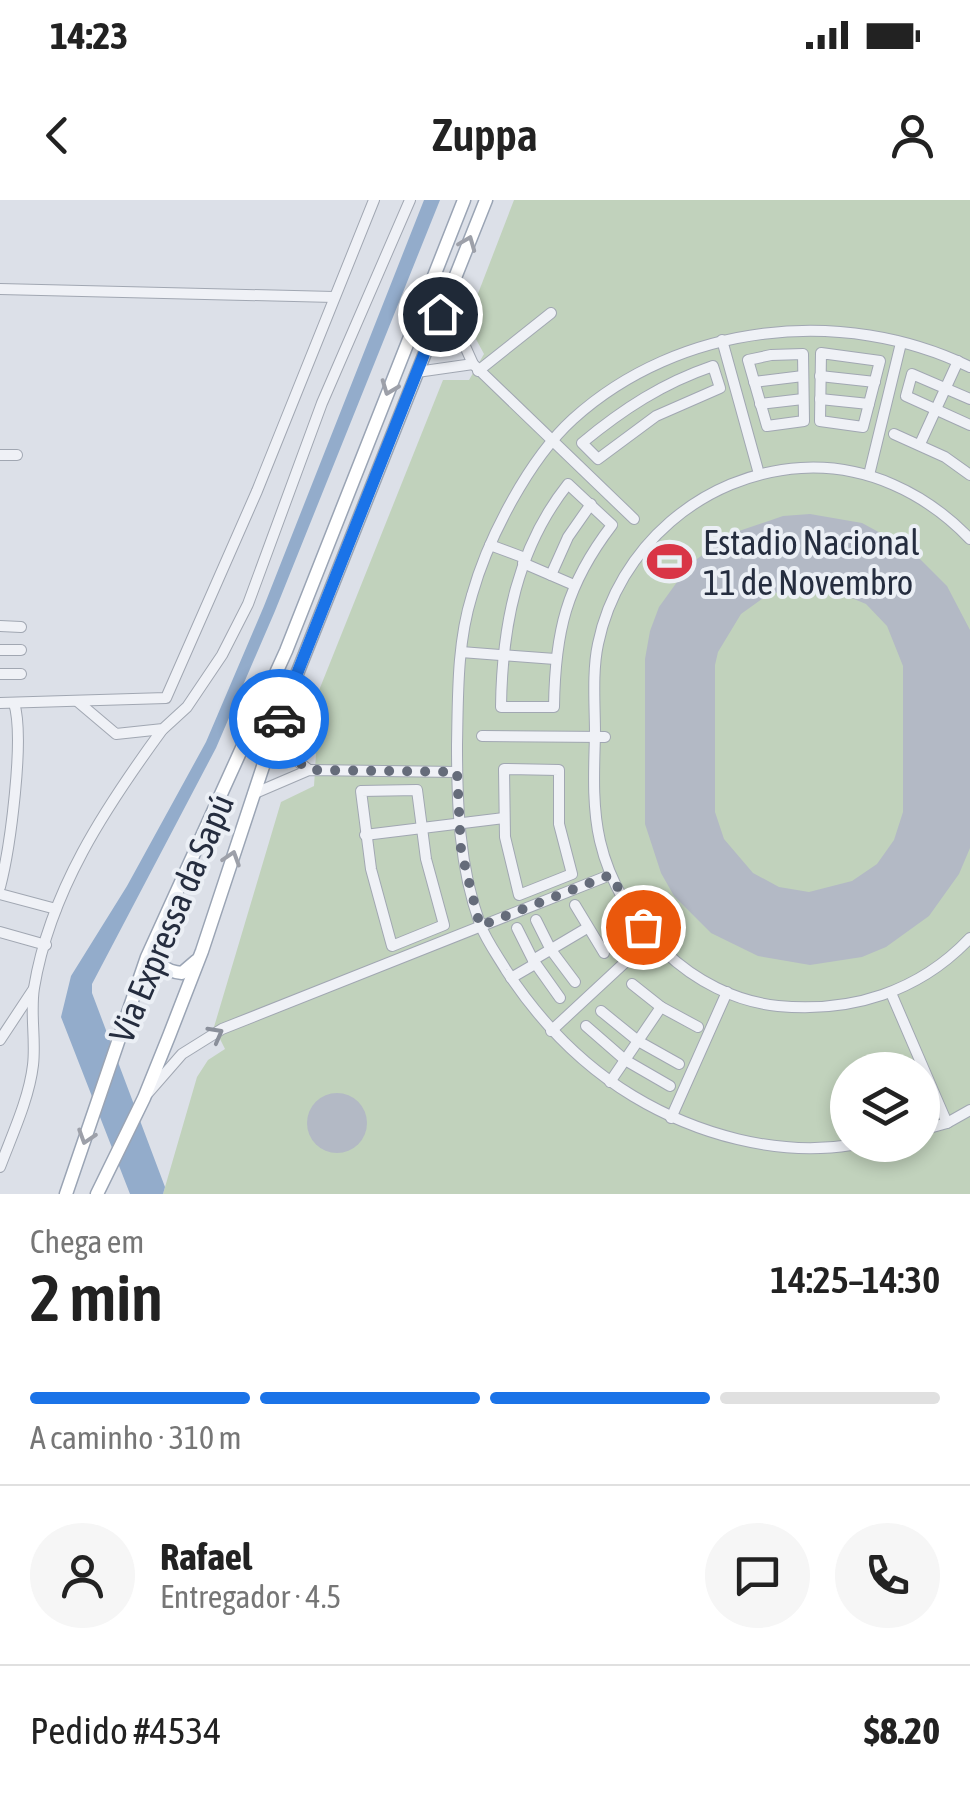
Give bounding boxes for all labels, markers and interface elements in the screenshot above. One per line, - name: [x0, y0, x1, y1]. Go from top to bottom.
- text: 14:23: [50, 14, 128, 57]
- icon: back: [30, 108, 85, 163]
- icon: person: [885, 108, 940, 163]
- text: Zuppa: [432, 109, 538, 161]
- one-way arrow: [457, 236, 477, 253]
- pin: [398, 272, 483, 357]
- icon: home: [413, 287, 468, 342]
- one-way arrow: [380, 378, 400, 396]
- place label: Estadio Nacional 11 de Novembro: [703, 522, 919, 602]
- sports icon: Estadio Nacional 11 de Novembro: [646, 538, 694, 586]
- courier: [229, 669, 329, 769]
- icon: car: [252, 692, 307, 747]
- street label: Via Expressa da Sapú: [101, 788, 241, 1048]
- one-way arrow: [221, 850, 241, 867]
- pin: [601, 885, 686, 970]
- icon: bag: [616, 900, 671, 955]
- one-way arrow: [205, 1026, 223, 1046]
- map controls: [830, 1052, 940, 1162]
- button: layers: [830, 1052, 940, 1162]
- one-way arrow: [78, 1127, 98, 1144]
- text: Chega em: [30, 1223, 144, 1260]
- text: 14:25–14:30: [770, 1258, 940, 1301]
- text: 2 min: [30, 1260, 163, 1335]
- text: A caminho · 310 m: [30, 1419, 241, 1456]
- button: person: [30, 1523, 135, 1628]
- button: chat: [705, 1523, 810, 1628]
- button: phone: [835, 1523, 940, 1628]
- text: Rafael: [160, 1535, 252, 1578]
- text: Entregador · 4.5: [160, 1578, 341, 1615]
- text: Pedido #4534: [30, 1709, 221, 1752]
- text: $8.20: [864, 1709, 940, 1752]

